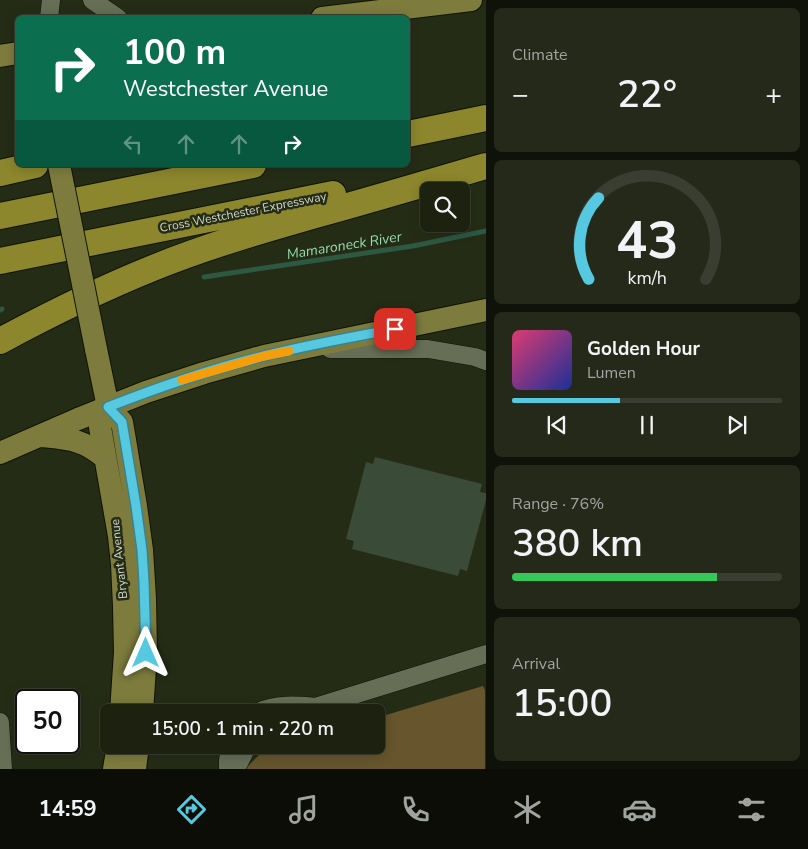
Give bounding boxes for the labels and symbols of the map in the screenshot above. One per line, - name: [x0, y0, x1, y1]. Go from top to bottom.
- street label: Cross Westchester Expressway: [158, 188, 329, 236]
- water label: Mamaroneck River: [285, 227, 404, 264]
- pin: [374, 308, 416, 350]
- street label: Bryant Avenue: [107, 518, 131, 600]
- position arrow: [119, 626, 171, 678]
- speed limit sign: 50: [15, 689, 80, 754]

